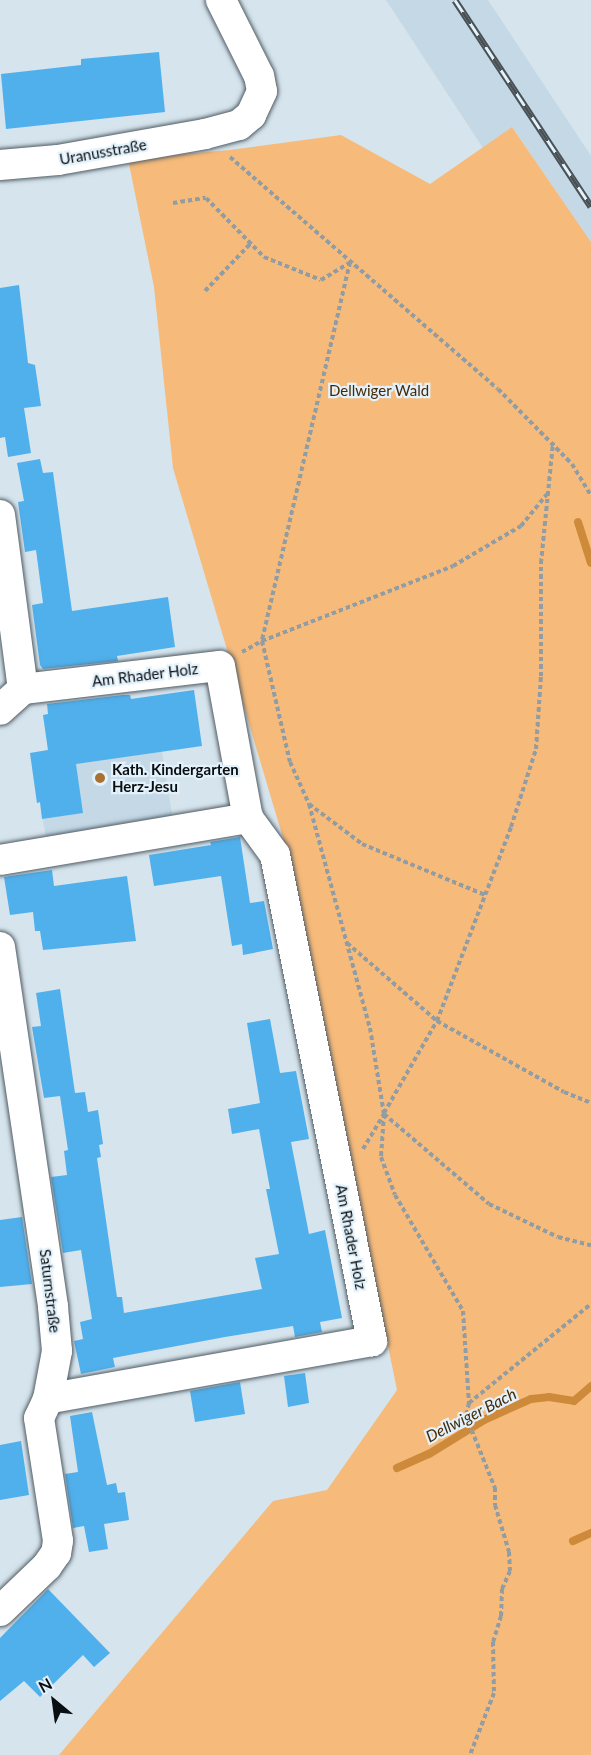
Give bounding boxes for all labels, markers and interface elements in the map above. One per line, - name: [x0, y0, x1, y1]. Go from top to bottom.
- street label: Uranusstraße: [58, 135, 148, 169]
- park label: Dellwiger Wald: [329, 382, 429, 400]
- street label: Am Rhader Holz: [91, 660, 199, 690]
- place label: Kath. Kindergarten Herz-Jesu: [112, 760, 239, 795]
- marker: Kath. Kindergarten Herz-Jesu: [93, 771, 107, 785]
- street label: Am Rhader Holz: [332, 1183, 370, 1291]
- street label: Saturnstraße: [36, 1248, 64, 1334]
- water label: Dellwiger Bach: [422, 1384, 520, 1446]
- north arrow: [24, 1671, 84, 1731]
- text: N: [35, 1674, 55, 1696]

